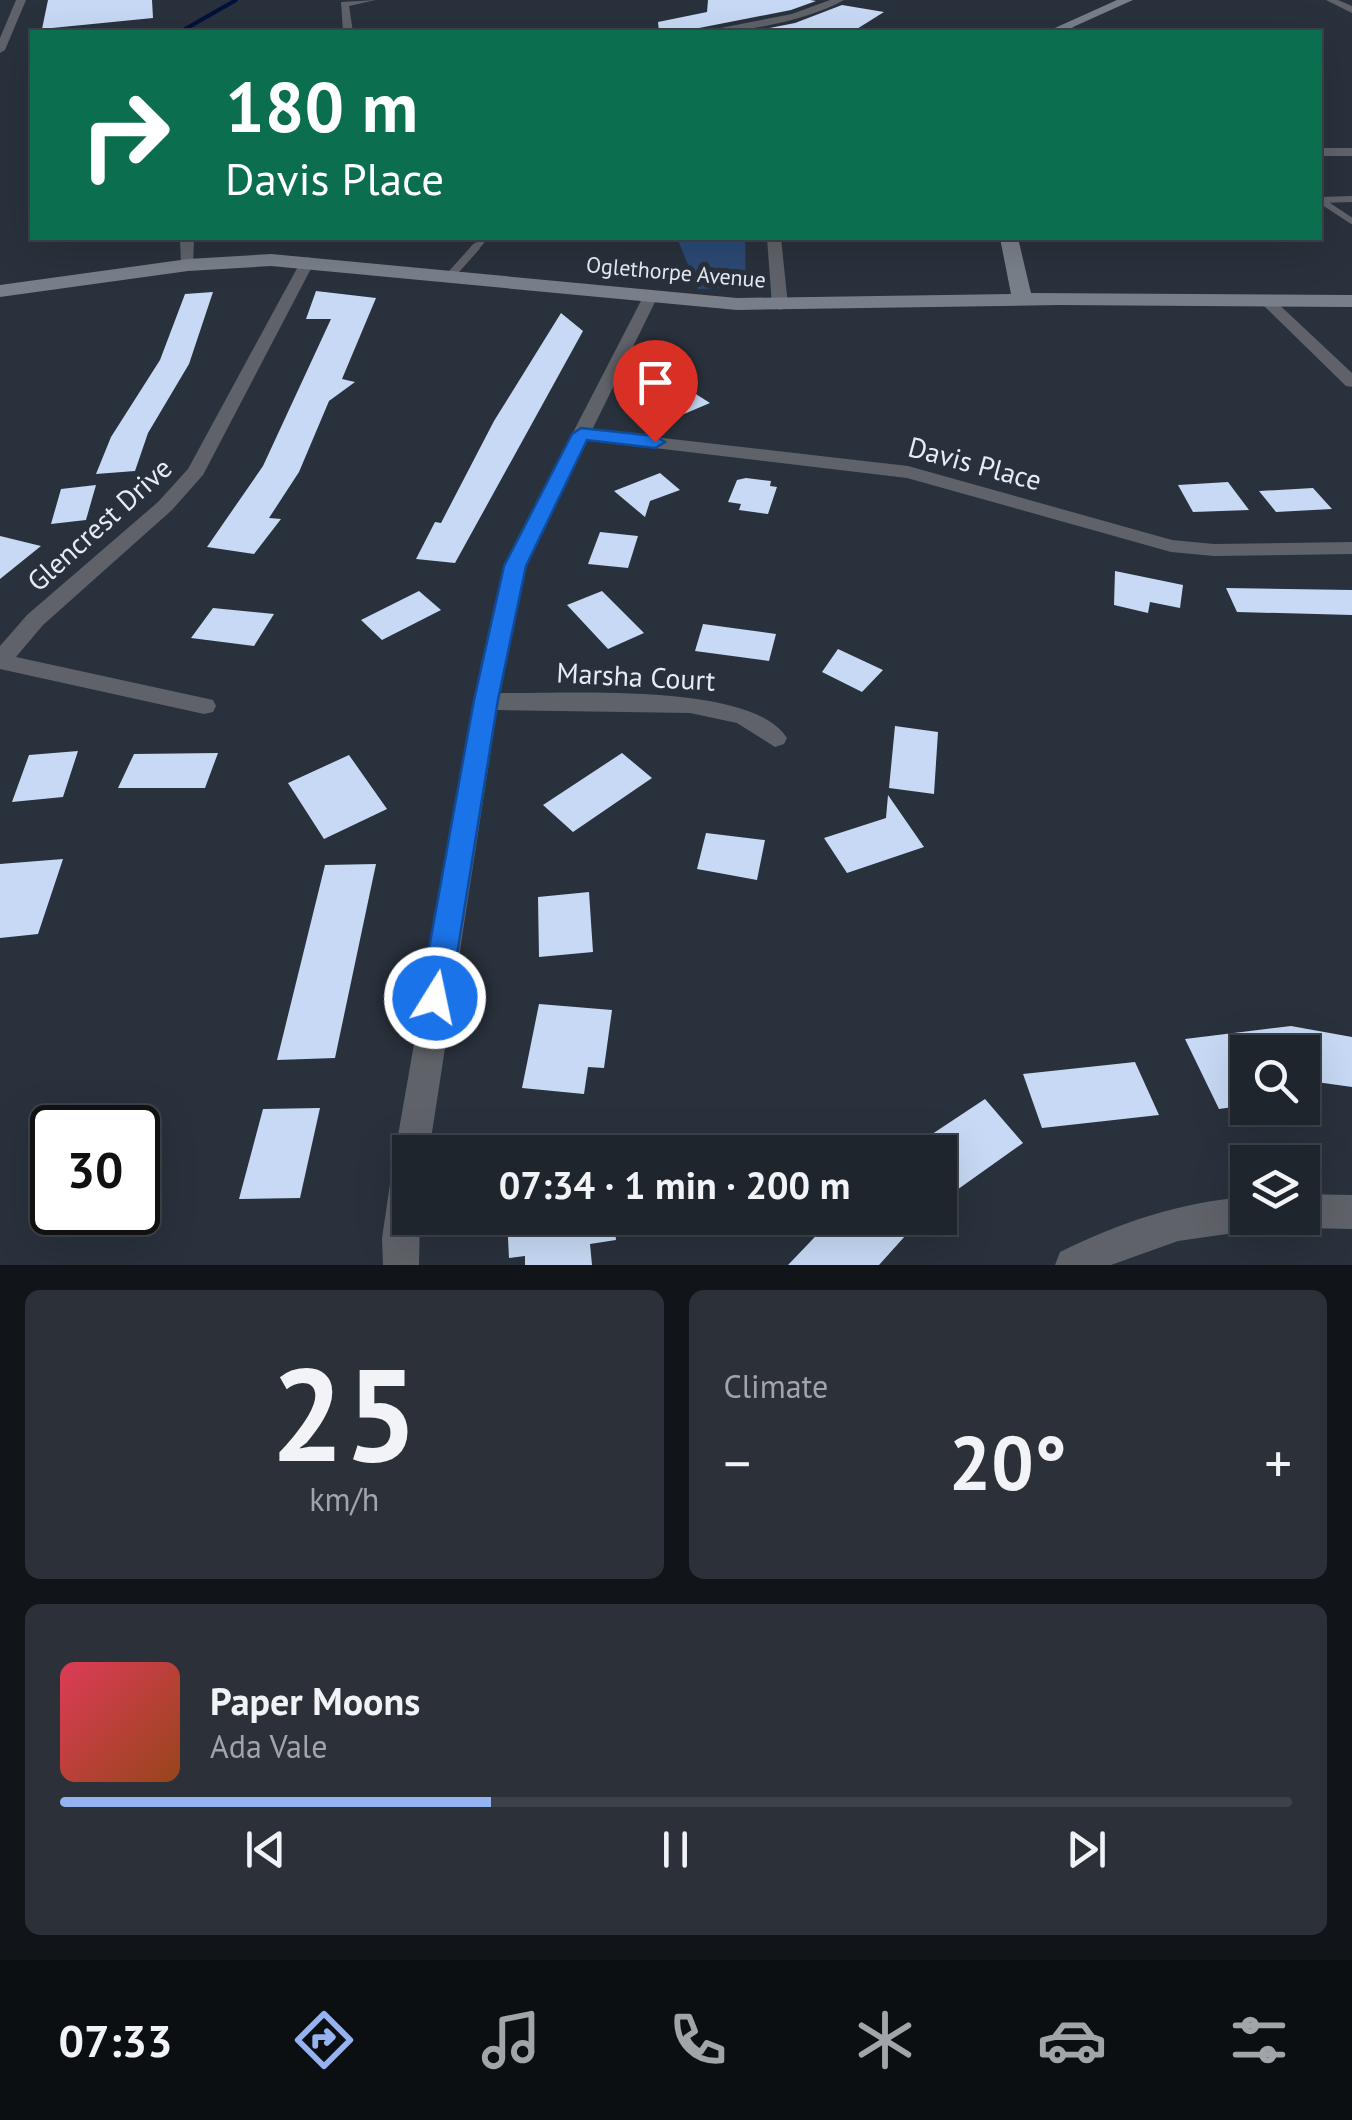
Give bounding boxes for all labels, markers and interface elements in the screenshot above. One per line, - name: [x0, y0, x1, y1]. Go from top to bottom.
- text: 180 m: [225, 61, 418, 151]
- icon: right: [60, 70, 190, 200]
- text: Davis Place: [225, 149, 444, 207]
- street label: Oglethorpe Avenue: [585, 250, 767, 294]
- pin: [613, 340, 698, 443]
- icon: arrive: [628, 355, 683, 410]
- street label: Davis Place: [904, 427, 1046, 499]
- street label: Glencrest Drive: [19, 449, 179, 599]
- street label: Marsha Court: [556, 653, 717, 699]
- position arrow: [383, 946, 487, 1050]
- map controls: [1230, 1035, 1320, 1235]
- button: search: [1230, 1035, 1320, 1125]
- speed limit sign: 30: [30, 1105, 160, 1235]
- button: layers: [1230, 1145, 1320, 1235]
- text: 07:34 · 1 min · 200 m: [499, 1160, 850, 1209]
- text: 25: [271, 1329, 418, 1497]
- text: Climate: [724, 1365, 828, 1407]
- text: 20°: [949, 1414, 1067, 1511]
- text: −: [724, 1427, 751, 1498]
- text: +: [1264, 1427, 1292, 1498]
- text: km/h: [309, 1478, 379, 1520]
- text: Paper Moons: [210, 1676, 420, 1725]
- text: Ada Vale: [210, 1725, 327, 1767]
- icon: previous: [238, 1822, 293, 1877]
- icon: pause: [648, 1822, 703, 1877]
- icon: next: [1059, 1822, 1114, 1877]
- icon: directions: [289, 2005, 359, 2075]
- icon: music: [476, 2005, 546, 2075]
- icon: phone: [663, 2005, 733, 2075]
- icon: climate: [850, 2005, 920, 2075]
- icon: car: [1037, 2005, 1107, 2075]
- icon: filters: [1224, 2005, 1294, 2075]
- text: 07:33: [58, 2011, 173, 2069]

